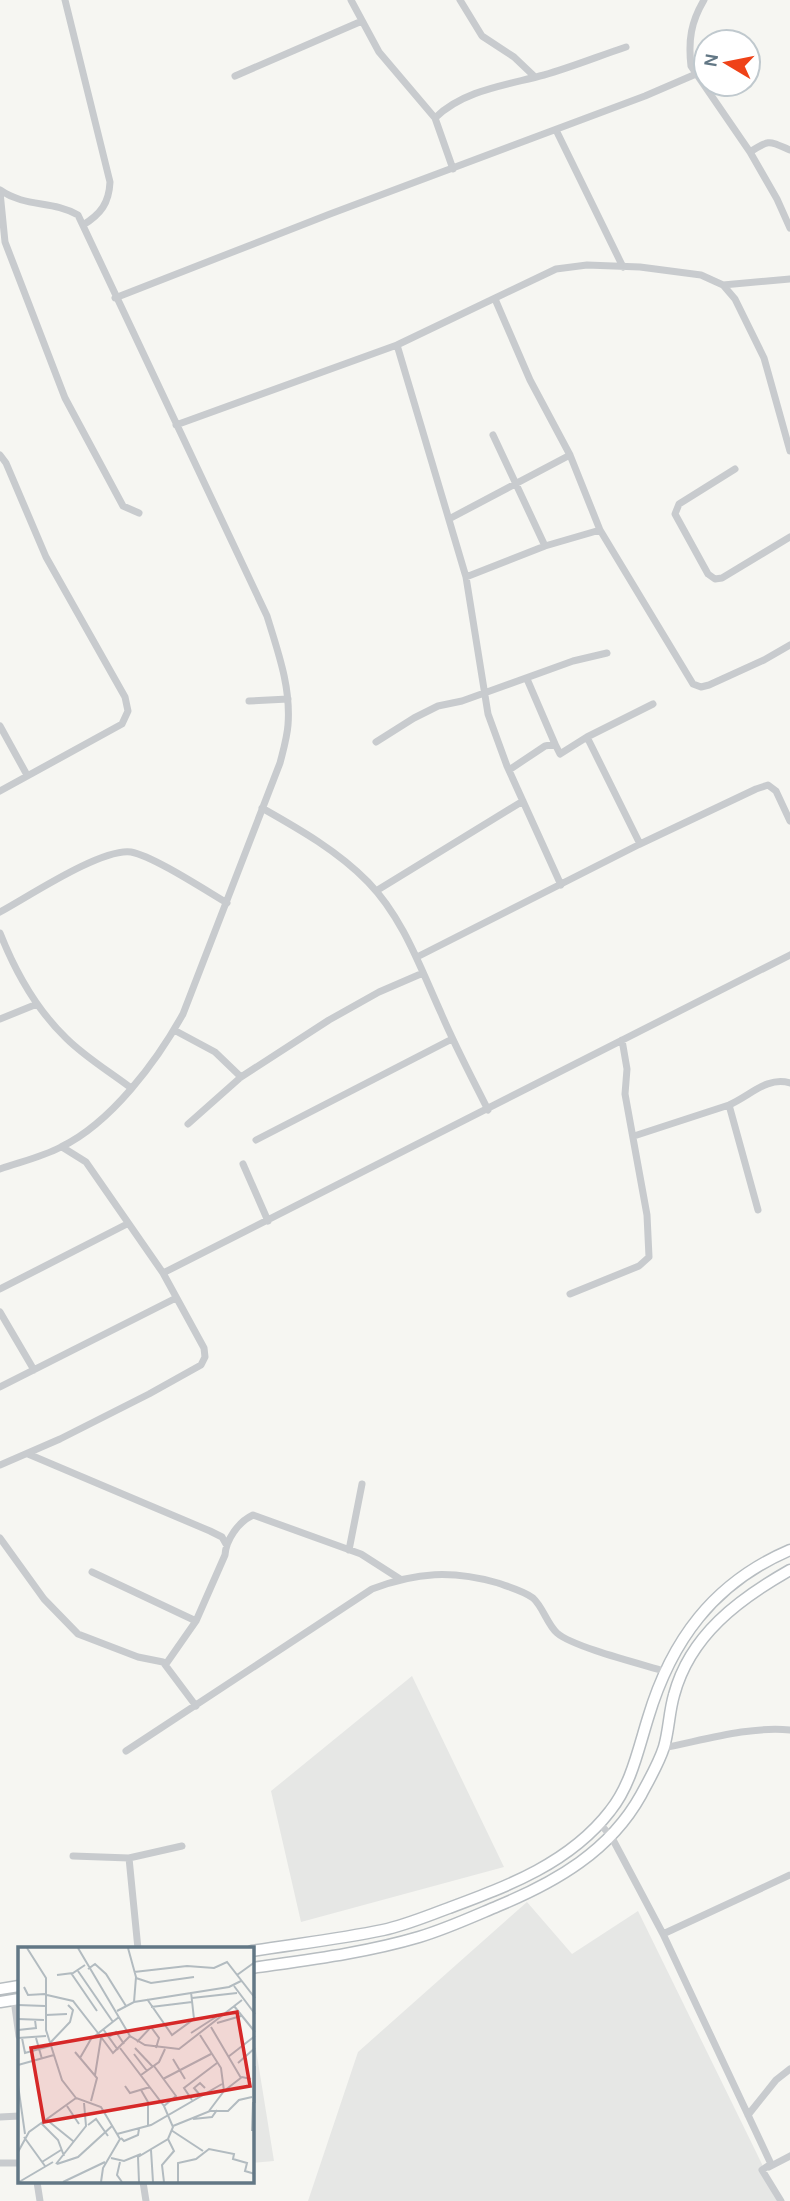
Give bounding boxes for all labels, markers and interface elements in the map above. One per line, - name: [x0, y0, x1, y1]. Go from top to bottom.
- north arrow: [692, 28, 762, 98]
- text: N: [699, 52, 723, 69]
- inset map: [18, 1947, 254, 2184]

